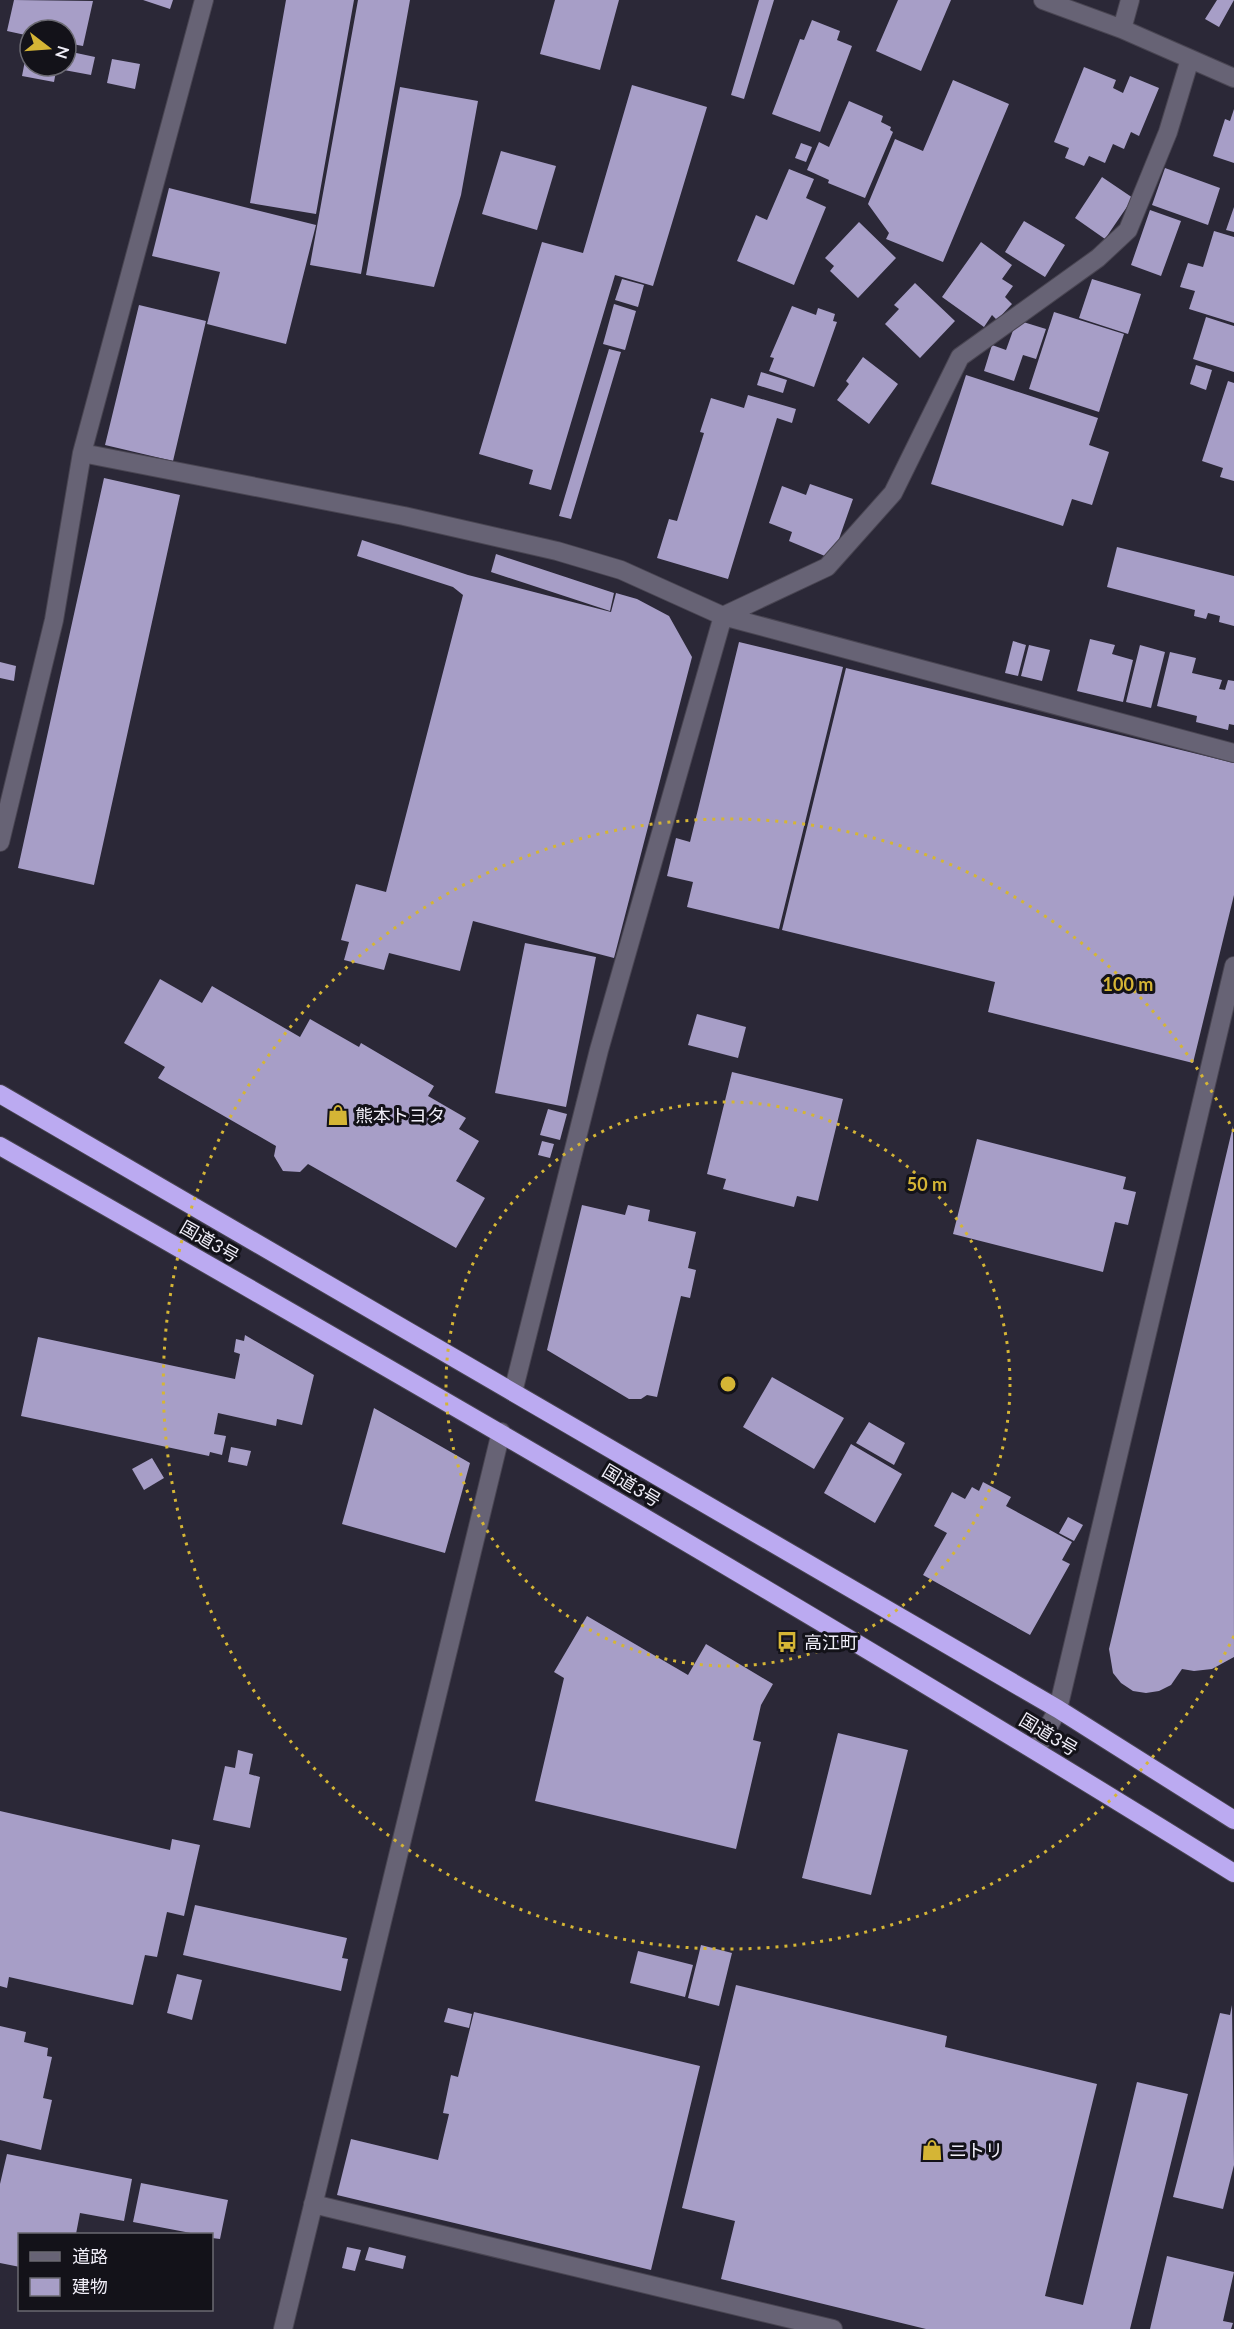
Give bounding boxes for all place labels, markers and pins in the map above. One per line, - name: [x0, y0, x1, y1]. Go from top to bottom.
- shop icon: 熊本トヨタ: [326, 1103, 350, 1127]
- place label: 熊本トヨタ: [355, 1104, 445, 1126]
- centre of rings: [718, 1374, 738, 1394]
- bus stop icon: 高江町: [775, 1630, 799, 1654]
- place label: 高江町: [804, 1631, 858, 1653]
- shop icon: ニトリ: [920, 2138, 944, 2162]
- place label: ニトリ: [949, 2139, 1003, 2161]

